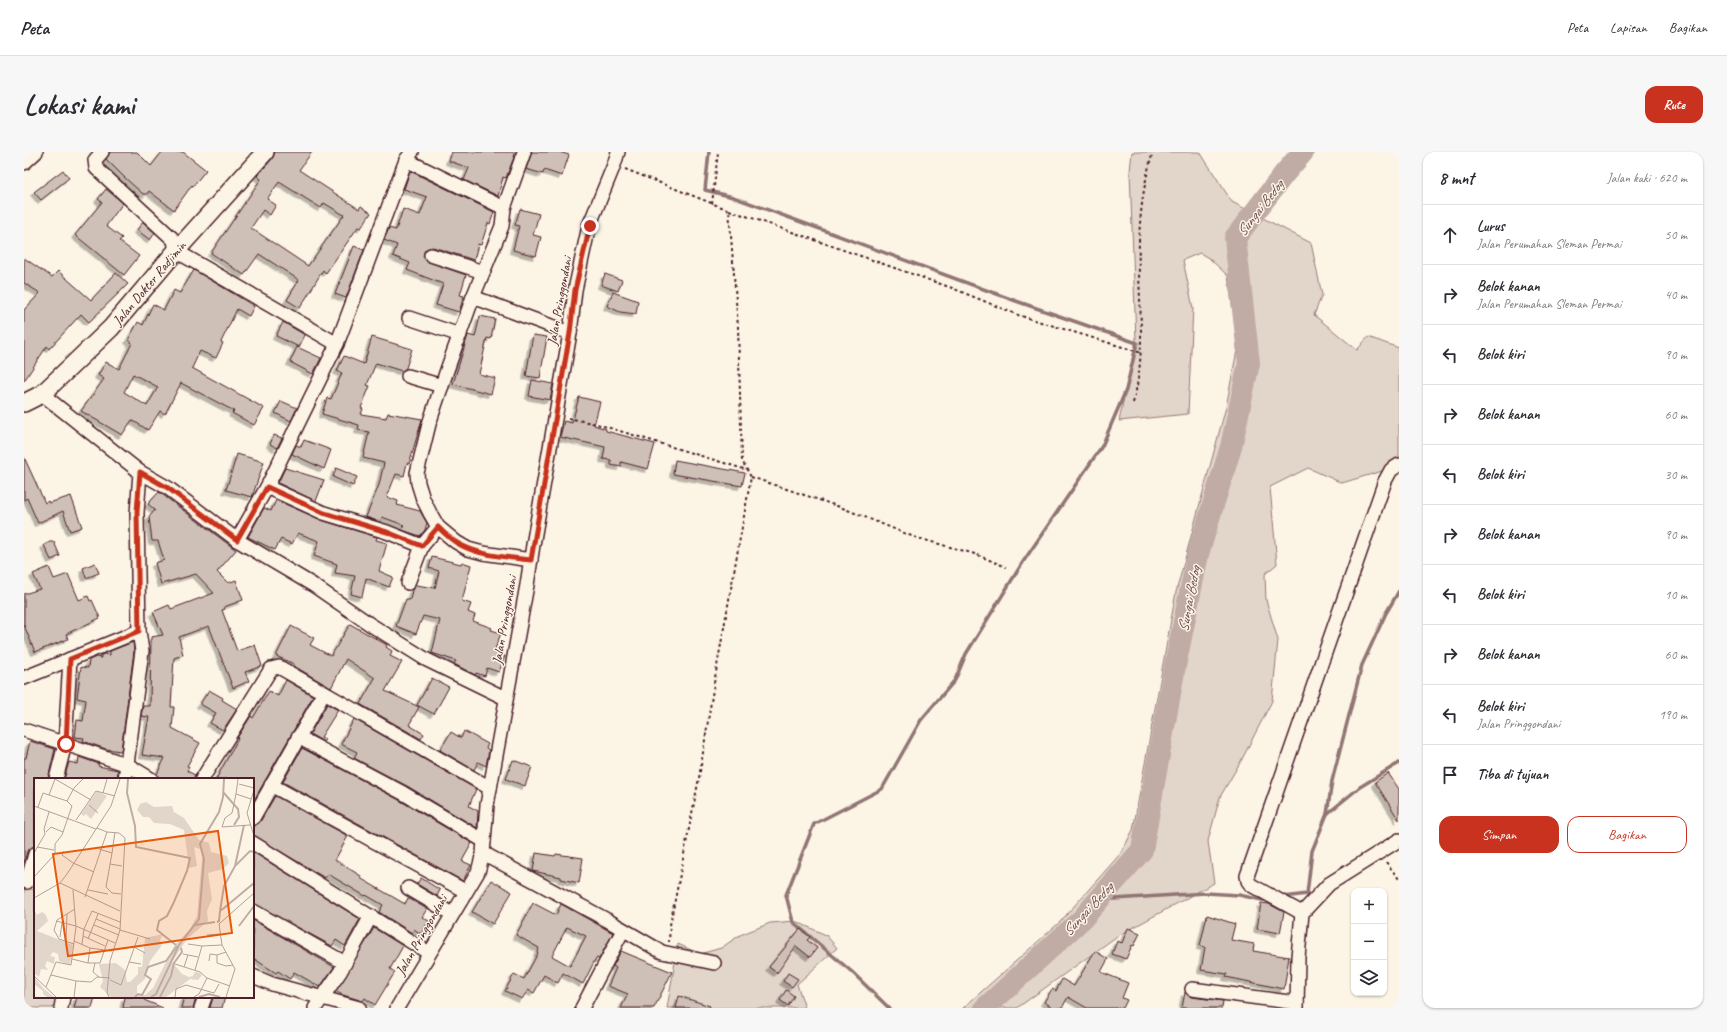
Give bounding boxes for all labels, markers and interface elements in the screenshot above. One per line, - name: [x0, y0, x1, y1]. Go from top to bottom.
- text: Peta: [20, 16, 49, 40]
- text: Peta: [1567, 19, 1588, 36]
- text: Lapisan: [1610, 19, 1647, 36]
- text: Bagikan: [1669, 19, 1707, 36]
- button: Rute: [1645, 86, 1703, 123]
- text: Lokasi kami: [24, 87, 134, 122]
- text: 8 mnt: [1439, 168, 1474, 189]
- text: Jalan kaki · 620 m: [1607, 170, 1687, 186]
- water label: Sungai Bedog: [1233, 175, 1289, 240]
- route end: [581, 217, 599, 235]
- text: Lurus: [1477, 217, 1505, 236]
- icon: ahead: [1439, 224, 1461, 246]
- text: 50 m: [1665, 227, 1687, 243]
- text: Jalan Perumahan Sleman Permai: [1477, 236, 1621, 252]
- street label: Jalan Dokter Radjimin: [108, 237, 190, 330]
- street label: Jalan Pringgondani: [543, 253, 576, 348]
- text: Belok kanan: [1477, 277, 1540, 296]
- icon: right: [1439, 284, 1461, 306]
- text: 40 m: [1665, 287, 1687, 303]
- text: Jalan Perumahan Sleman Permai: [1477, 296, 1621, 312]
- icon: left: [1439, 344, 1461, 366]
- text: Belok kiri: [1477, 345, 1524, 364]
- text: 90 m: [1665, 347, 1687, 363]
- icon: right: [1439, 404, 1461, 426]
- text: Belok kanan: [1477, 405, 1540, 424]
- text: 60 m: [1665, 407, 1687, 423]
- icon: left: [1439, 464, 1461, 486]
- text: Belok kiri: [1477, 465, 1524, 484]
- text: 30 m: [1665, 467, 1687, 483]
- icon: right: [1439, 524, 1461, 546]
- text: Belok kanan: [1477, 525, 1540, 544]
- text: 90 m: [1665, 527, 1687, 543]
- water label: Sungai Bedog: [1174, 563, 1205, 633]
- street label: Jalan Pringgondani: [488, 572, 521, 667]
- icon: left: [1439, 584, 1461, 606]
- text: Belok kiri: [1477, 585, 1524, 604]
- text: 10 m: [1665, 587, 1687, 603]
- icon: right: [1439, 644, 1461, 666]
- text: Belok kanan: [1477, 645, 1540, 664]
- text: 60 m: [1665, 647, 1687, 663]
- text: Belok kiri: [1477, 697, 1524, 716]
- icon: left: [1439, 704, 1461, 726]
- text: 190 m: [1659, 707, 1687, 723]
- text: Jalan Pringgondani: [1477, 716, 1560, 732]
- route start: [57, 735, 75, 753]
- icon: arrive: [1439, 764, 1461, 786]
- text: Tiba di tujuan: [1477, 765, 1548, 784]
- inset map: [34, 778, 254, 998]
- button: Simpan: [1439, 816, 1559, 853]
- button: Bagikan: [1567, 816, 1687, 853]
- water label: Sungai Bedog: [1059, 877, 1119, 940]
- map controls: [1351, 888, 1387, 996]
- button: +: [1351, 888, 1387, 924]
- street label: Jalan Pringgondani: [391, 890, 452, 979]
- button: −: [1351, 924, 1387, 960]
- button: layers: [1351, 960, 1387, 996]

